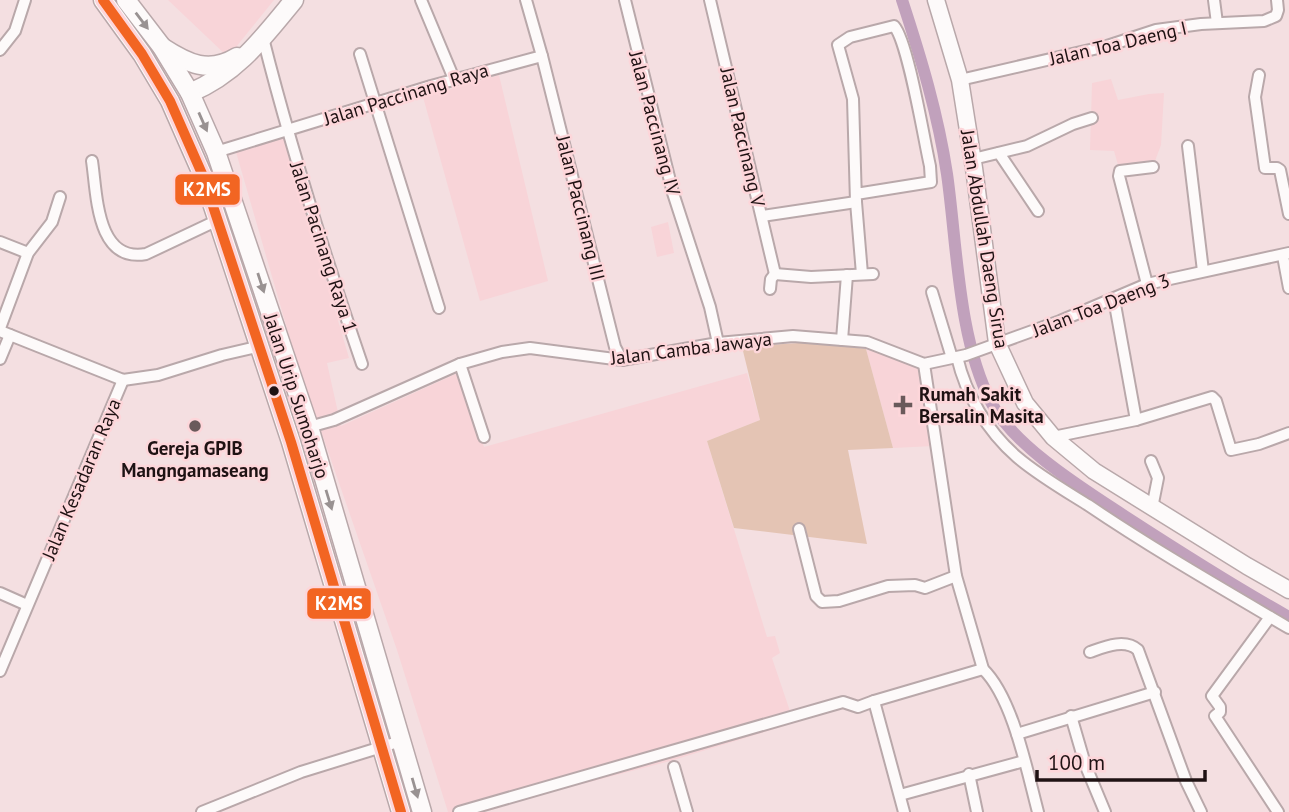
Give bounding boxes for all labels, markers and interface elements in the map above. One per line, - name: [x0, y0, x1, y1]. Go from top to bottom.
- one-way arrow: [135, 12, 149, 30]
- street label: Jalan Toa Daeng I: [1046, 16, 1189, 71]
- street label: Jalan Paccinang IV: [624, 47, 686, 198]
- street label: Jalan Paccinang Raya: [320, 58, 491, 131]
- street label: Jalan Paccinang V: [715, 64, 771, 209]
- one-way arrow: [198, 112, 209, 133]
- street label: Jalan Abdullah Daeng Sirua: [956, 127, 1014, 350]
- street label: Jalan Paccinang III: [551, 132, 611, 283]
- street label: Jalan Pacinang Raya 1: [285, 158, 363, 335]
- line badge: K2MS: [174, 173, 241, 206]
- text: K2MS: [183, 177, 231, 201]
- street label: Jalan Toa Daeng 3: [1028, 268, 1173, 343]
- one-way arrow: [256, 273, 267, 294]
- street label: Jalan Urip Sumoharjo: [259, 309, 335, 482]
- street label: Jalan Camba Jawaya: [608, 326, 773, 370]
- place label: Rumah Sakit Bersalin Masita: [919, 382, 1044, 428]
- unlabelled marker: [267, 384, 281, 398]
- street label: Jalan Kesadaran Raya: [36, 395, 126, 564]
- marker: Rumah Sakit Bersalin Masita: [893, 395, 913, 415]
- marker: Gereja GPIB Mangngamaseang: [187, 418, 203, 434]
- place label: Gereja GPIB Mangngamaseang: [121, 436, 269, 482]
- one-way arrow: [325, 489, 335, 510]
- line badge: K2MS: [306, 587, 372, 620]
- text: K2MS: [315, 591, 363, 615]
- scale bar: [1037, 738, 1205, 782]
- text: 100 m: [1048, 749, 1105, 776]
- one-way arrow: [410, 778, 420, 799]

